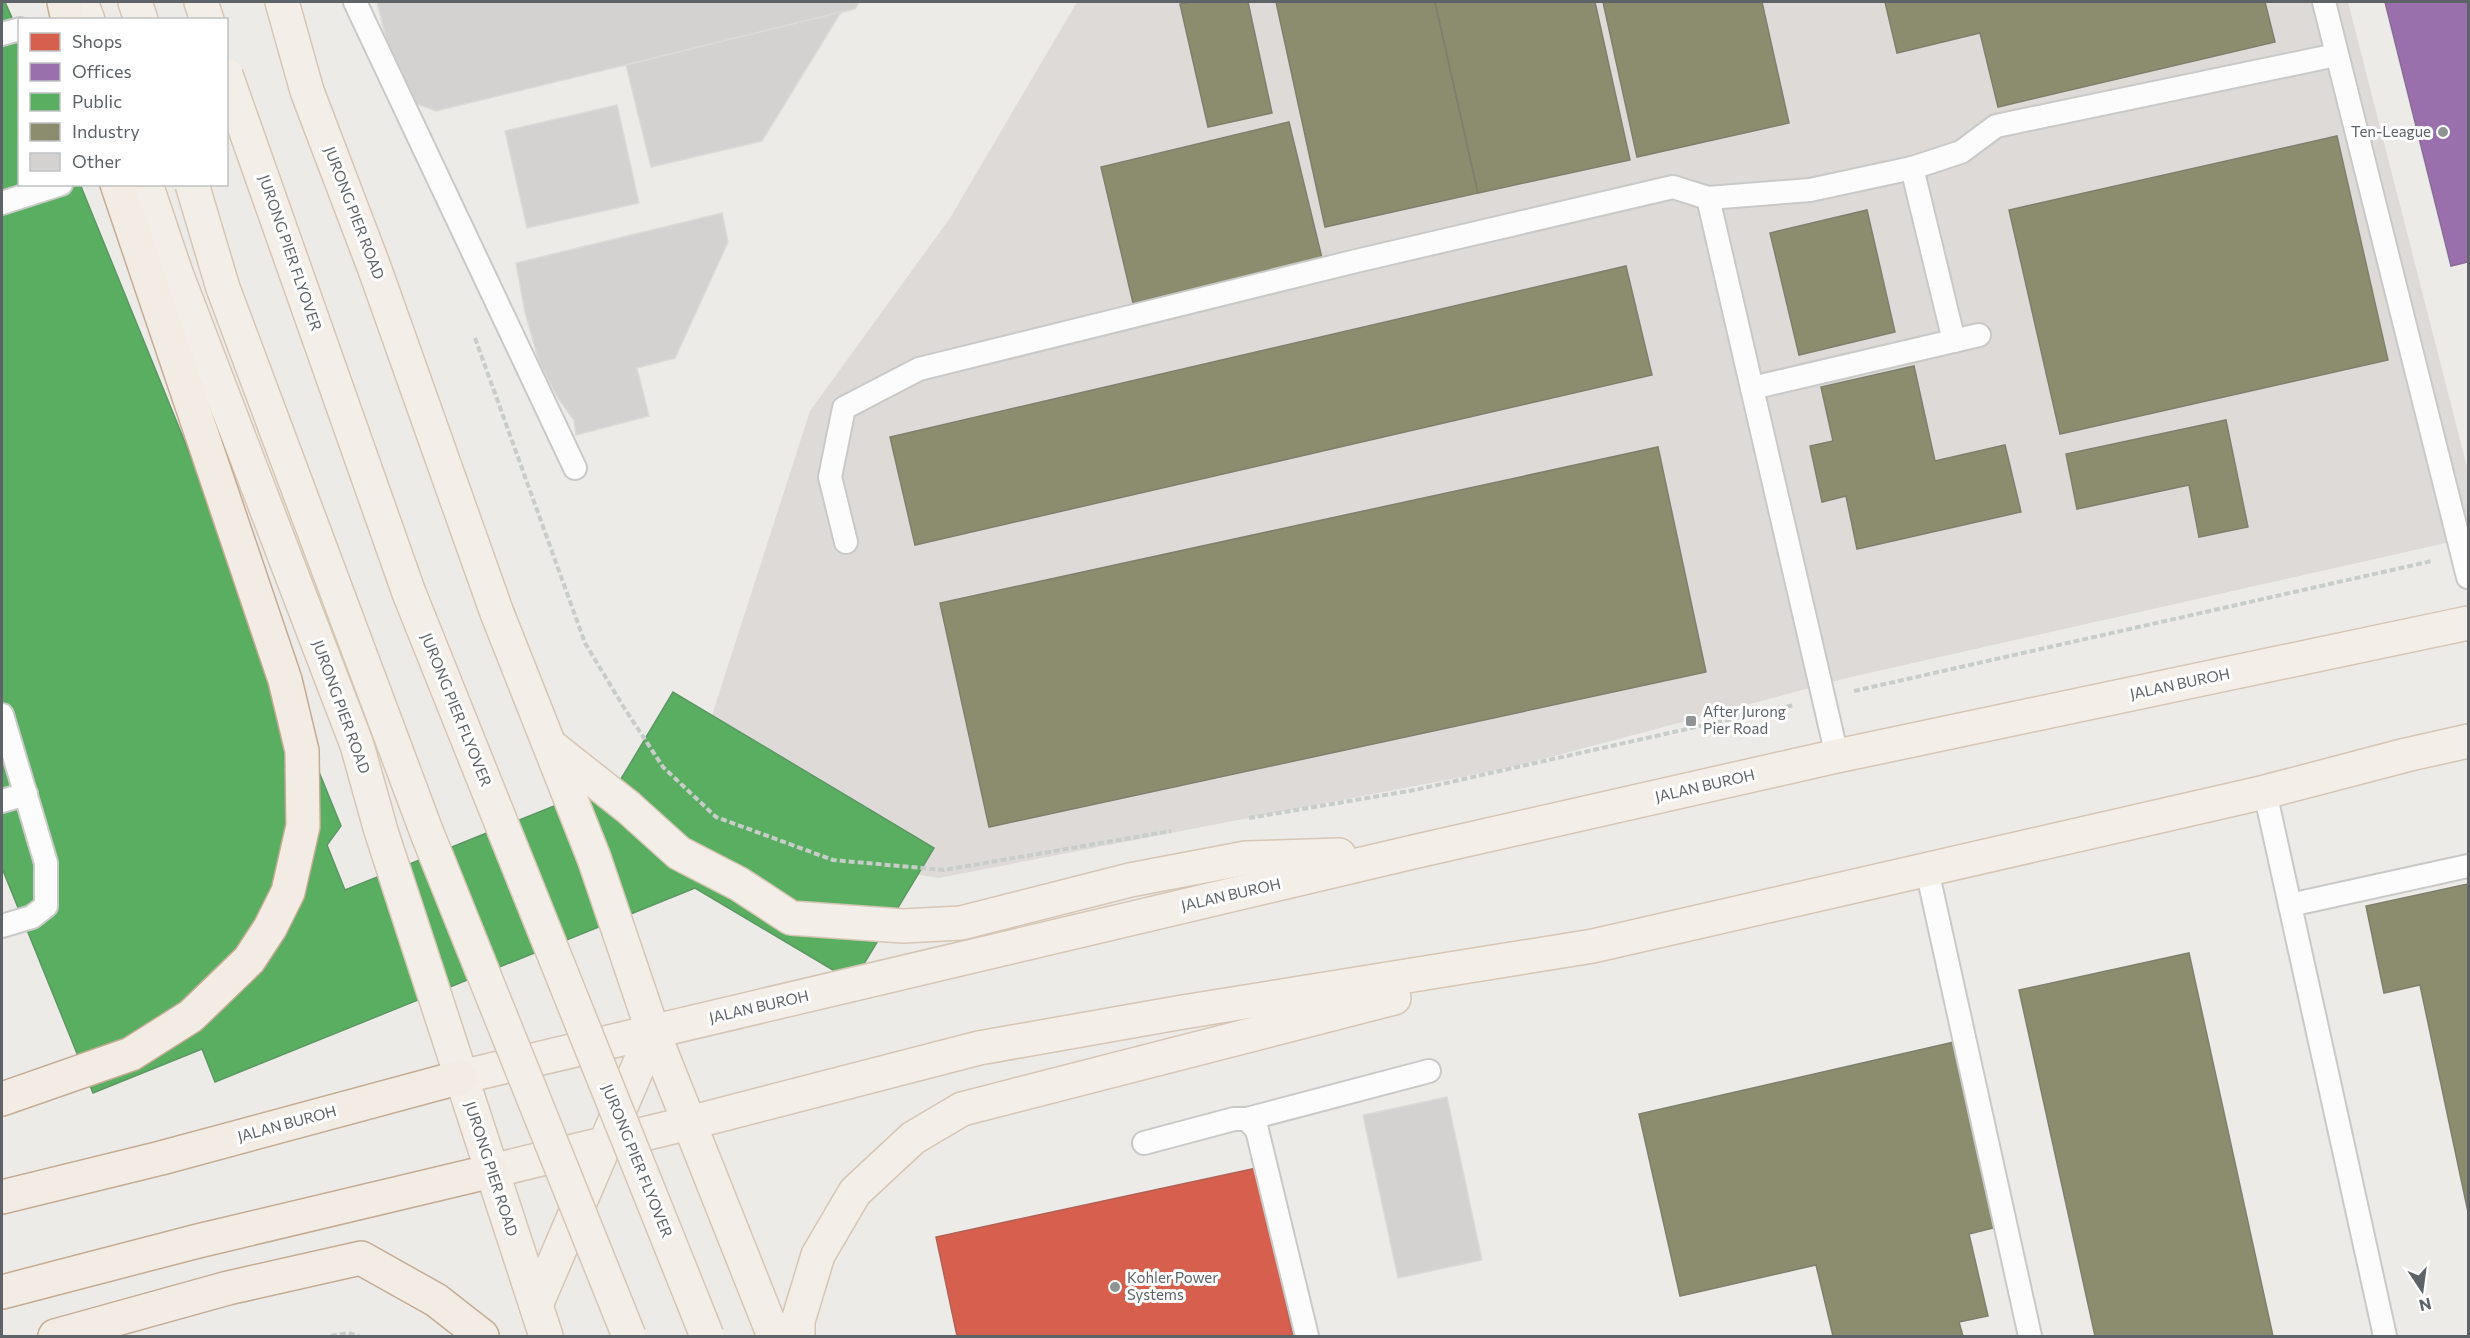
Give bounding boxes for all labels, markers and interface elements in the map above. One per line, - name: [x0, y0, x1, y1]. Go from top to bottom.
- legend: [18, 18, 228, 186]
- text: Shops: [72, 30, 122, 52]
- text: Offices: [72, 60, 132, 82]
- text: Public: [72, 90, 122, 112]
- text: Industry: [72, 120, 140, 142]
- place label: Ten-League: [2351, 122, 2431, 140]
- marker: Ten-League: [2436, 125, 2450, 139]
- street label: JURONG PIER ROAD: [321, 144, 389, 282]
- text: Other: [72, 150, 121, 172]
- street label: JURONG PIER FLYOVER: [256, 172, 326, 333]
- street label: JURONG PIER FLYOVER: [418, 630, 496, 789]
- street label: JURONG PIER ROAD: [309, 637, 375, 776]
- street label: JALAN BUROH: [2128, 664, 2231, 702]
- place label: After Jurong Pier Road: [1703, 702, 1786, 737]
- marker: After Jurong Pier Road: [1684, 714, 1698, 728]
- street label: JALAN BUROH: [1653, 765, 1756, 805]
- street label: JALAN BUROH: [1179, 874, 1282, 914]
- street label: JALAN BUROH: [707, 986, 810, 1026]
- street label: JURONG PIER FLYOVER: [599, 1081, 677, 1240]
- street label: JURONG PIER ROAD: [462, 1099, 522, 1239]
- street label: JALAN BUROH: [235, 1101, 338, 1145]
- north arrow: [2392, 1260, 2452, 1320]
- place label: Kohler Power Systems: [1127, 1268, 1218, 1303]
- marker: Kohler Power Systems: [1108, 1280, 1122, 1294]
- text: N: [2418, 1294, 2433, 1316]

